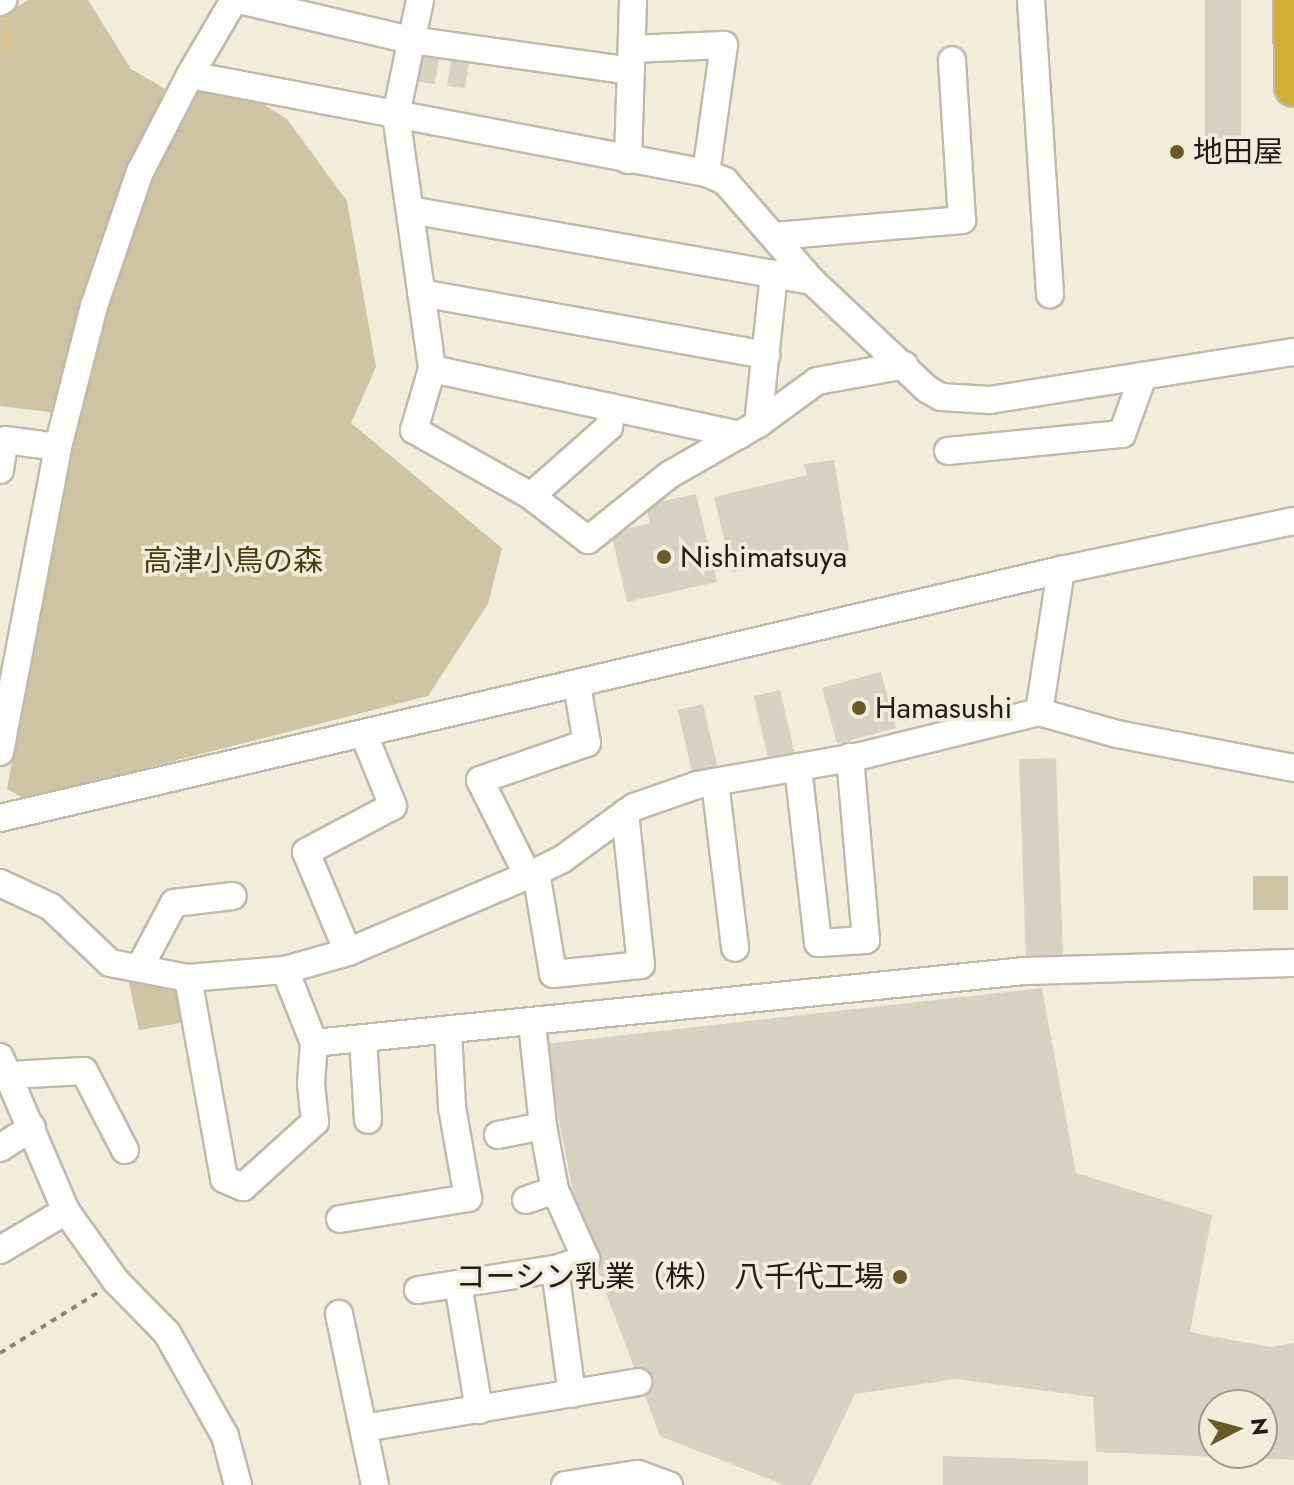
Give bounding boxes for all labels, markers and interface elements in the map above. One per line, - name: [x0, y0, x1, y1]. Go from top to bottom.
- place label: 地田屋: [1193, 134, 1283, 170]
- marker: 地田屋: [1168, 143, 1186, 161]
- place label: Nishimatsuya: [680, 539, 847, 575]
- park label: 高津小鳥の森: [143, 543, 323, 579]
- marker: Nishimatsuya: [655, 548, 673, 566]
- place label: Hamasushi: [875, 690, 1012, 726]
- marker: Hamasushi: [850, 699, 868, 717]
- place label: コーシン乳業（株） 八千代工場: [455, 1259, 884, 1295]
- marker: コーシン乳業（株） 八千代工場: [891, 1268, 909, 1286]
- north arrow: [1198, 1389, 1278, 1469]
- text: N: [1243, 1416, 1277, 1437]

